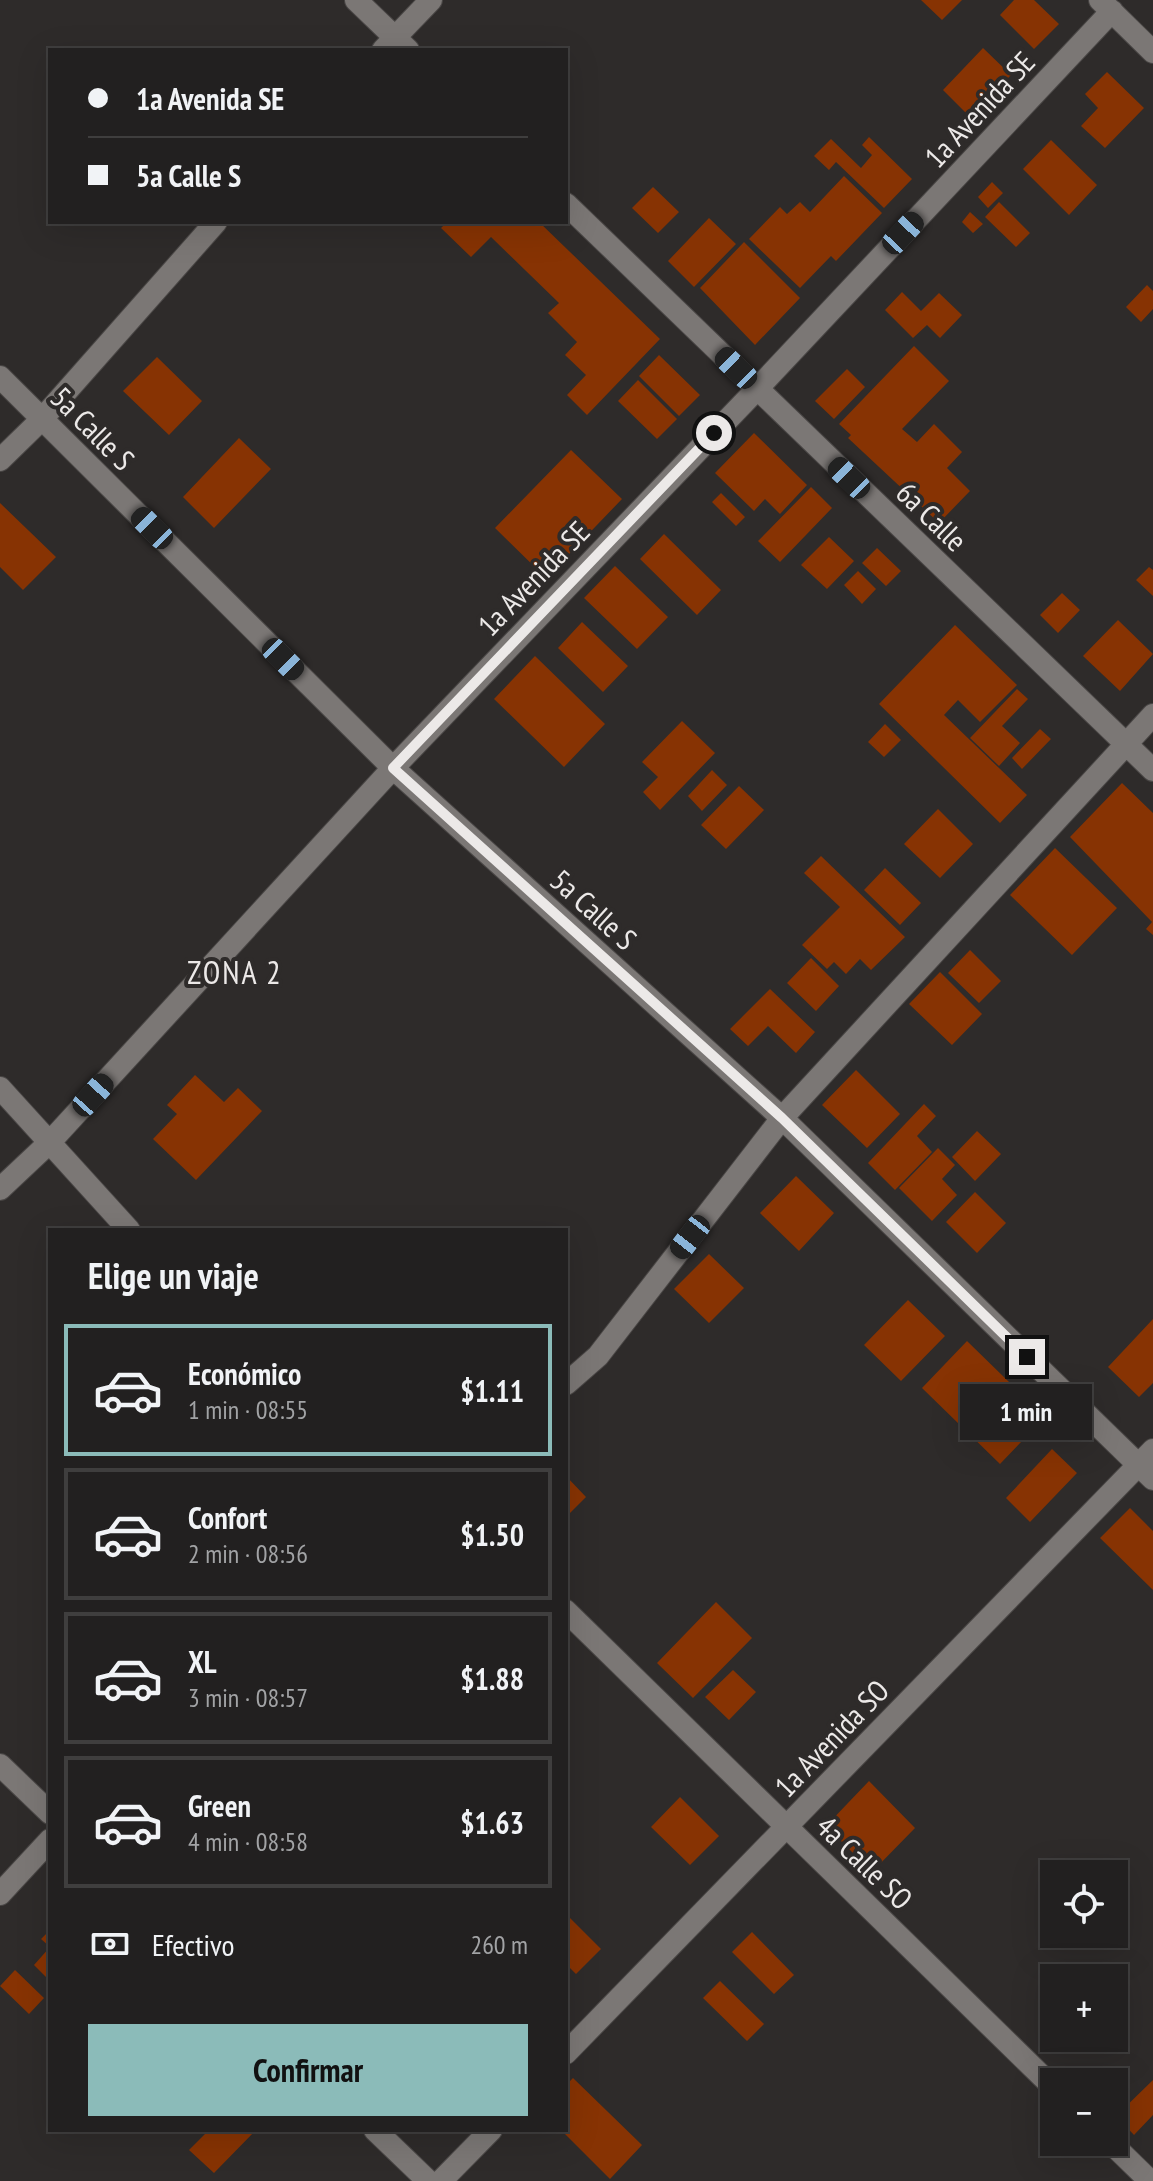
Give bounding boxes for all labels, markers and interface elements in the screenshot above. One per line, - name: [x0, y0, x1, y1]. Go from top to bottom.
- street label: 1a Avenida SE: [915, 43, 1043, 175]
- text: 1a Avenida SE: [136, 79, 284, 118]
- text: 5a Calle S: [136, 156, 241, 195]
- car: [878, 207, 928, 259]
- car: [710, 343, 762, 393]
- street label: 5a Calle S: [43, 378, 143, 478]
- route start: [696, 415, 732, 451]
- car: [823, 453, 875, 503]
- street label: 6a Calle: [888, 473, 976, 559]
- car: [127, 503, 177, 553]
- street label: 1a Avenida SE: [469, 512, 597, 644]
- car: [258, 634, 308, 684]
- street label: 5a Calle S: [543, 860, 645, 958]
- district label: ZONA 2: [187, 951, 283, 993]
- car: [68, 1069, 118, 1121]
- car: [666, 1211, 714, 1263]
- text: Elige un viaje: [88, 1252, 259, 1299]
- route end: [1009, 1339, 1045, 1375]
- icon: car: [92, 1354, 164, 1426]
- text: Económico: [188, 1354, 301, 1393]
- text: $1.11: [460, 1371, 524, 1410]
- callout: 1 min: [961, 1385, 1093, 1441]
- text: 1 min · 08:55: [188, 1393, 308, 1426]
- text: 1 min: [1000, 1395, 1052, 1428]
- icon: car: [92, 1498, 164, 1570]
- text: Confort: [188, 1498, 267, 1537]
- text: $1.50: [460, 1515, 524, 1554]
- text: 2 min · 08:56: [188, 1537, 308, 1570]
- icon: car: [92, 1642, 164, 1714]
- text: XL: [188, 1642, 217, 1681]
- text: $1.88: [460, 1659, 524, 1698]
- street label: 1a Avenida SO: [765, 1671, 897, 1805]
- text: 3 min · 08:57: [188, 1681, 308, 1714]
- icon: car: [92, 1786, 164, 1858]
- text: Green: [188, 1786, 251, 1825]
- text: $1.63: [460, 1803, 524, 1842]
- street label: 4a Calle SO: [809, 1807, 921, 1917]
- text: 4 min · 08:58: [188, 1825, 308, 1858]
- map controls: [1040, 1860, 1128, 2156]
- button: locate: [1040, 1860, 1128, 1948]
- icon: cash: [88, 1922, 132, 1966]
- text: Efectivo: [152, 1925, 235, 1964]
- text: 260 m: [470, 1928, 528, 1961]
- button: +: [1040, 1964, 1128, 2052]
- button: Confirmar: [88, 2024, 528, 2116]
- button: −: [1040, 2068, 1128, 2156]

